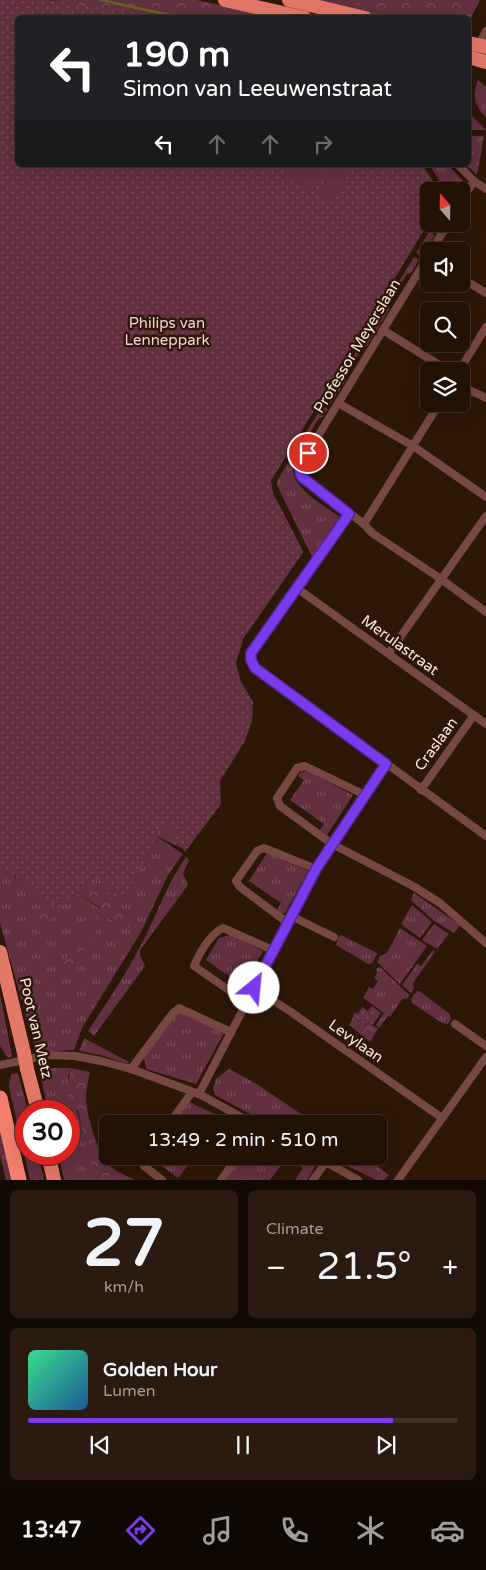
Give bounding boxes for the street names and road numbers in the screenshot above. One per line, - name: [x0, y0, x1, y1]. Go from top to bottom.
- street label: Professor Meyerslaan: [310, 276, 404, 416]
- street label: Merulastraat: [358, 611, 442, 679]
- street label: Craslaan: [411, 714, 461, 774]
- street label: Poot van Metz: [16, 976, 56, 1080]
- street label: Levylaan: [325, 1016, 387, 1066]

